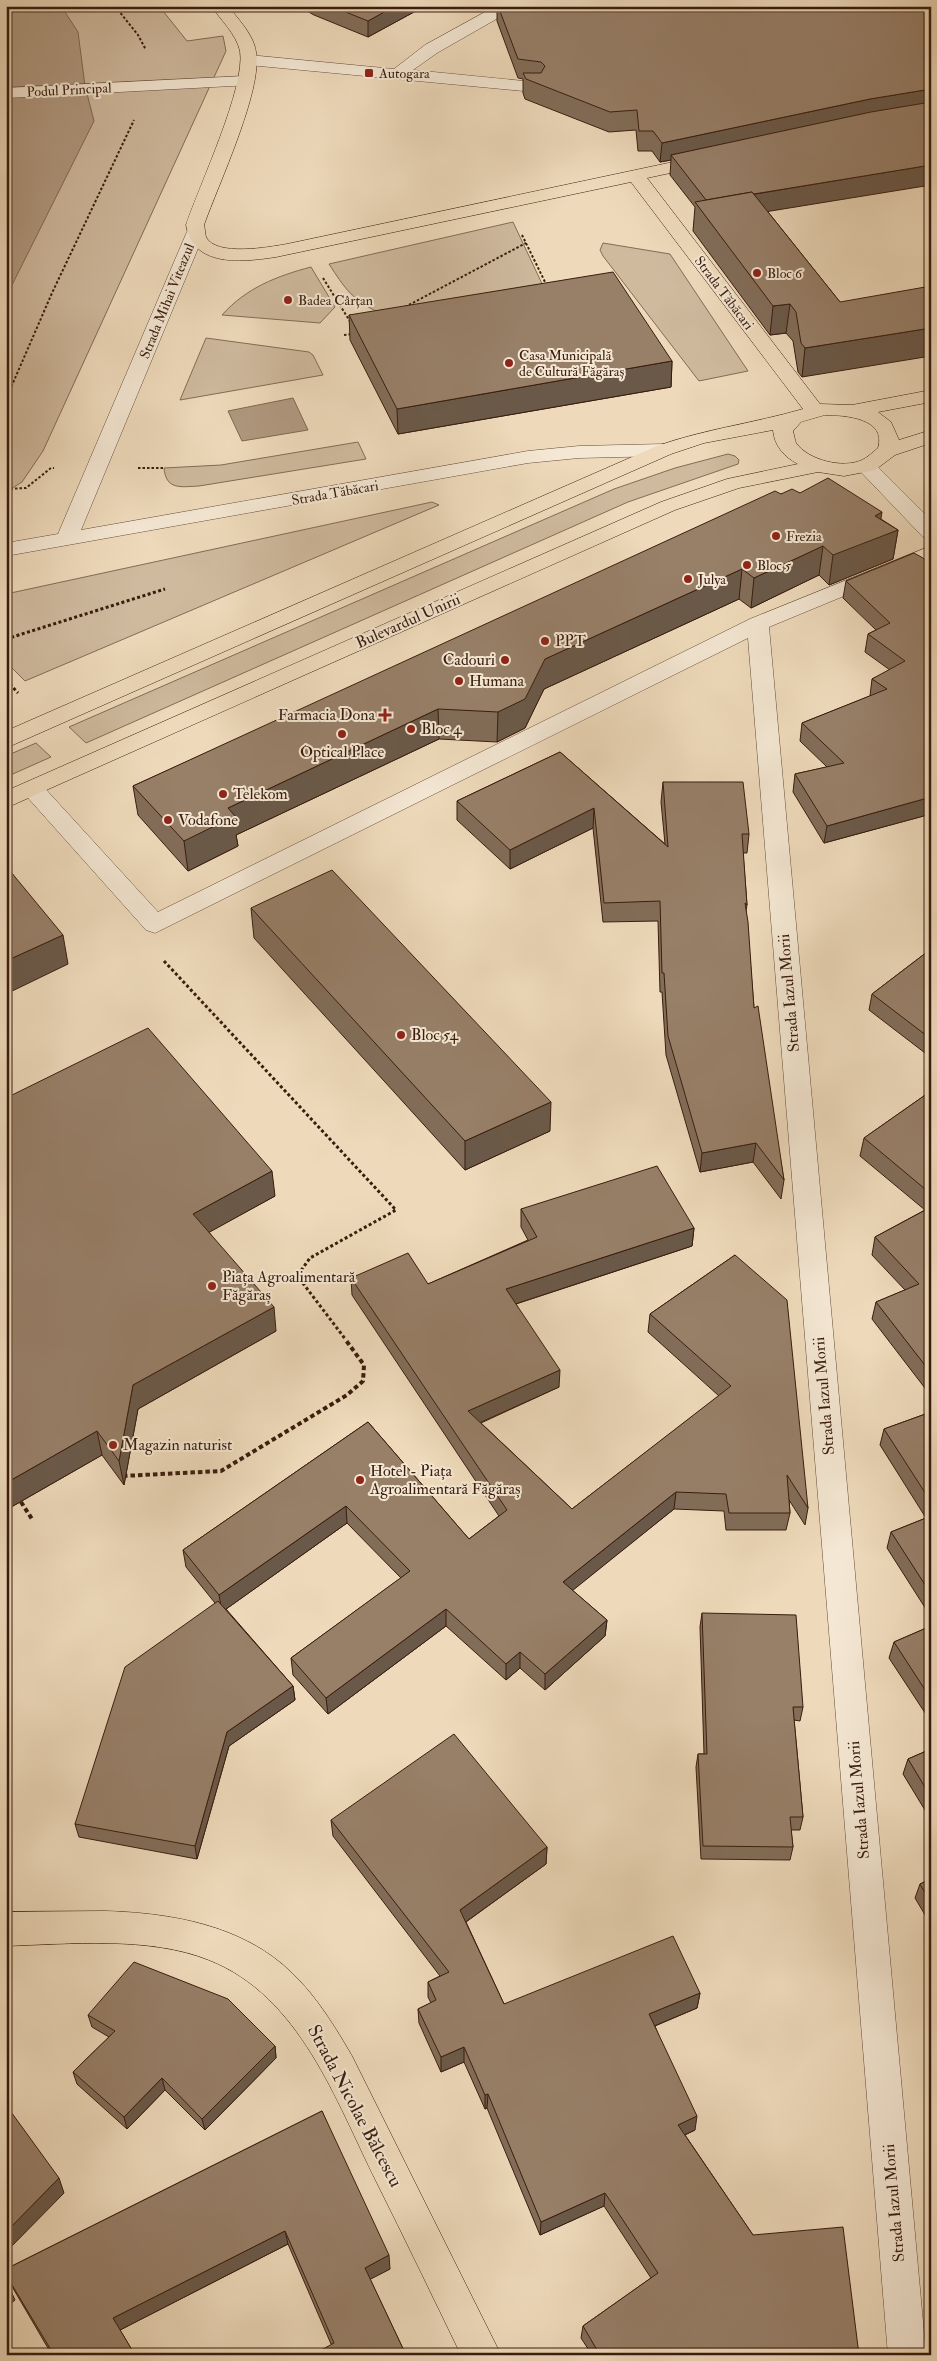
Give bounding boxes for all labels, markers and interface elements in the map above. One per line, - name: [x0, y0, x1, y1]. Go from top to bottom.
- place label: Autogara: [378, 65, 430, 82]
- marker: Autogara: [363, 67, 375, 79]
- street label: Podul Principal: [26, 79, 112, 102]
- street label: Strada Mihai Viteazul: [136, 240, 198, 361]
- street label: Strada Tăbăcari: [691, 253, 757, 333]
- place label: Bloc 6: [767, 265, 803, 282]
- marker: Bloc 6: [751, 267, 763, 279]
- place label: Badea Cârțan: [298, 292, 373, 309]
- marker: Badea Cârțan: [282, 294, 294, 306]
- place label: Casa Municipală de Cultură Făgăraș: [519, 347, 624, 380]
- marker: Casa Municipală de Cultură Făgăraș: [503, 357, 515, 369]
- street label: Strada Tăbăcari: [290, 477, 380, 509]
- place label: Frezia: [786, 528, 822, 545]
- marker: Frezia: [770, 530, 782, 542]
- place label: Bloc 5: [757, 557, 792, 574]
- marker: Bloc 5: [741, 559, 753, 571]
- place label: Julya: [697, 571, 726, 589]
- marker: Julya: [682, 573, 694, 585]
- street label: Bulevardul Unirii: [353, 589, 463, 653]
- place label: PPT: [555, 631, 586, 651]
- marker: PPT: [539, 635, 551, 647]
- place label: Cadouri: [443, 650, 495, 670]
- marker: Cadouri: [499, 654, 511, 666]
- place label: Humana: [469, 671, 524, 691]
- marker: Humana: [453, 675, 465, 687]
- place label: Farmacia Dona: [278, 705, 375, 725]
- marker: Farmacia Dona: [379, 709, 391, 721]
- place label: Bloc 4: [421, 719, 463, 739]
- marker: Bloc 4: [405, 723, 417, 735]
- marker: Optical Place: [336, 728, 348, 740]
- place label: Optical Place: [300, 742, 384, 763]
- place label: Telekom: [233, 784, 288, 804]
- marker: Telekom: [217, 788, 229, 800]
- place label: Vodafone: [178, 810, 238, 830]
- marker: Vodafone: [162, 814, 174, 826]
- street label: Strada Iazul Morii: [774, 933, 804, 1053]
- place label: Bloc 54: [411, 1025, 460, 1045]
- marker: Bloc 54: [395, 1029, 407, 1041]
- place label: Piața Agroalimentară Făgăraș: [222, 1267, 356, 1305]
- marker: Piața Agroalimentară Făgăraș: [206, 1280, 218, 1292]
- street label: Strada Iazul Morii: [809, 1336, 839, 1456]
- place label: Magazin naturist: [123, 1435, 232, 1455]
- marker: Magazin naturist: [107, 1439, 119, 1451]
- place label: Hotel - Piața Agroalimentară Făgăraș: [369, 1461, 521, 1499]
- marker: Hotel - Piața Agroalimentară Făgăraș: [354, 1474, 366, 1486]
- street label: Strada Iazul Morii: [844, 1740, 874, 1860]
- street label: Strada Nicolae Bălcescu: [302, 2021, 408, 2191]
- street label: Strada Iazul Morii: [879, 2143, 909, 2263]

